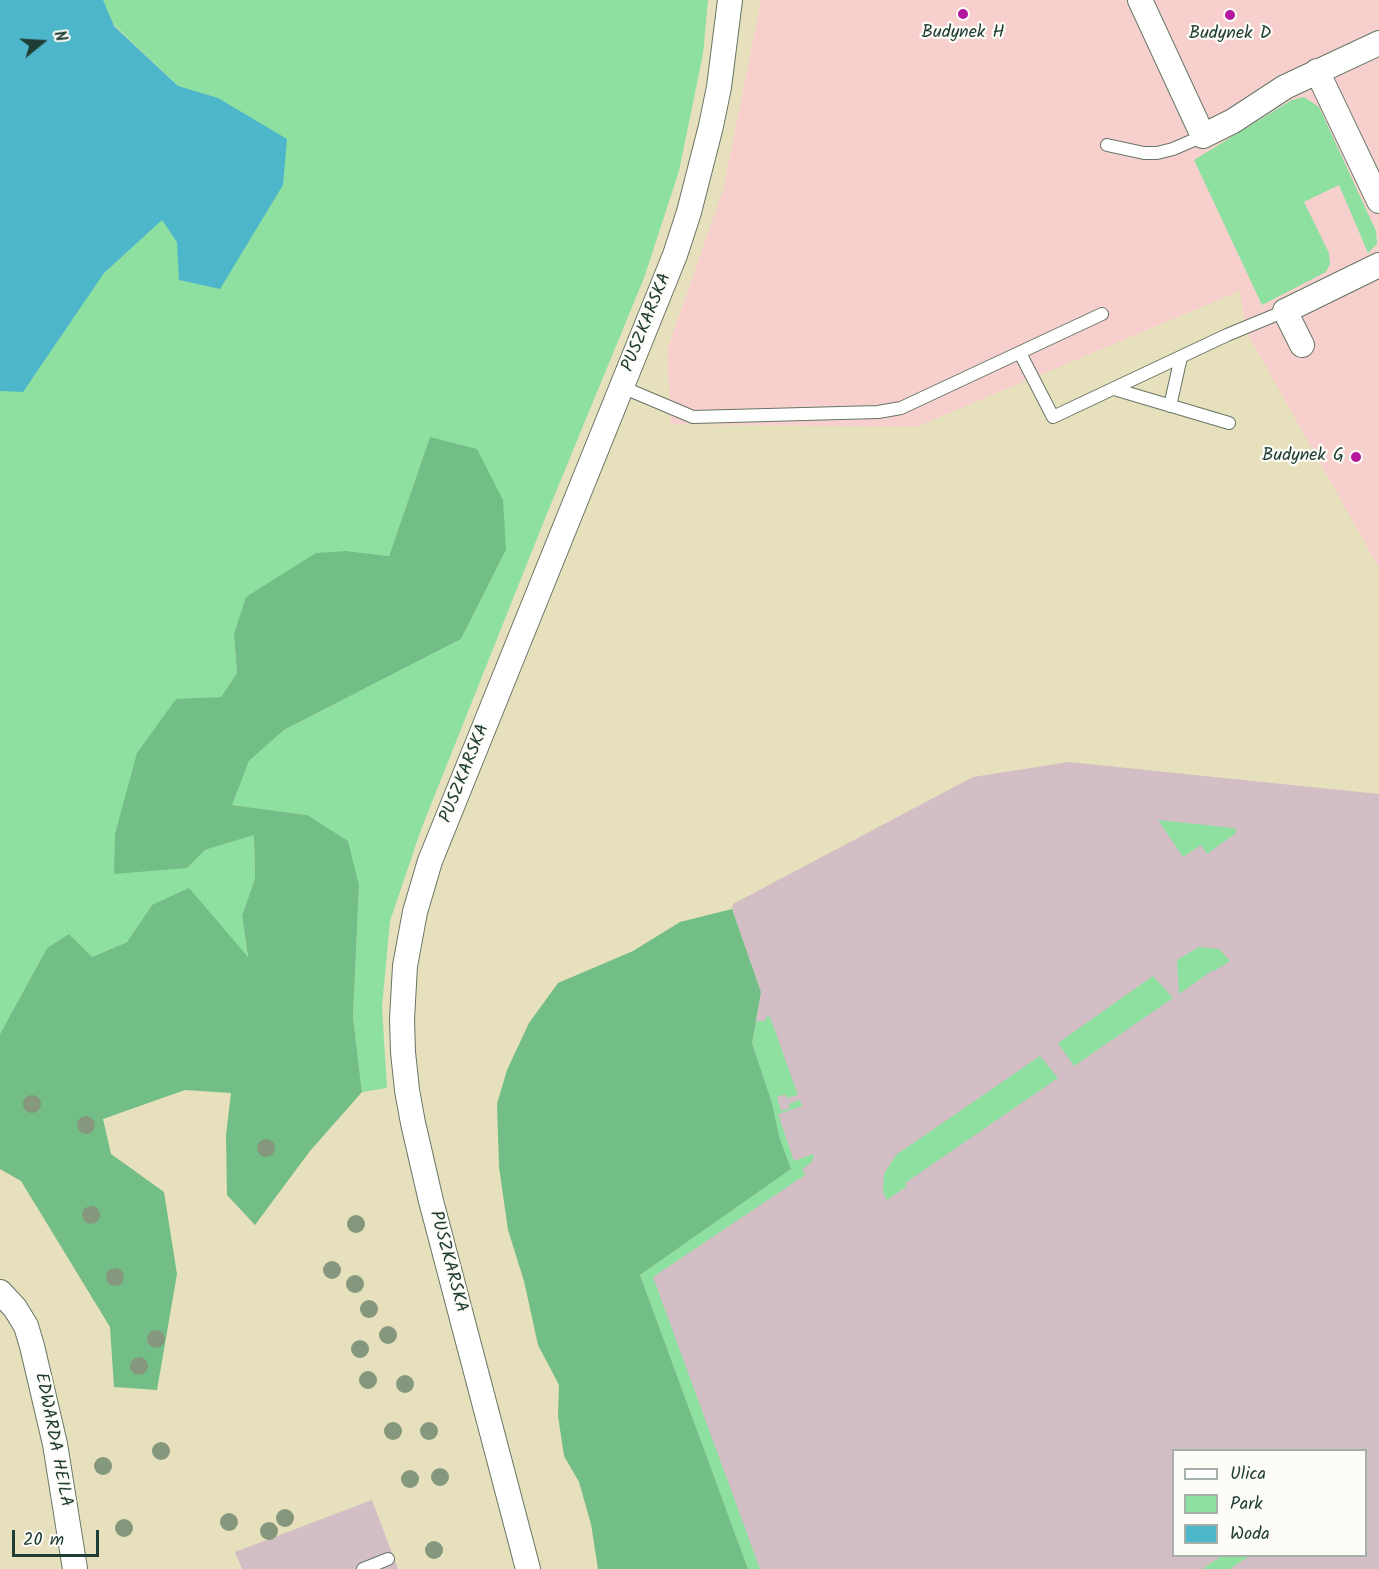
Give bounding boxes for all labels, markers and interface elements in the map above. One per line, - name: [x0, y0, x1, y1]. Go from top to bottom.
- marker: Budynek H: [956, 7, 970, 21]
- marker: Budynek D: [1223, 8, 1237, 22]
- north arrow: [12, 12, 72, 72]
- place label: Budynek H: [922, 23, 1004, 45]
- place label: Budynek D: [1189, 24, 1271, 46]
- text: N: [46, 28, 73, 45]
- street label: PUSZKARSKA: [618, 271, 678, 375]
- place label: Budynek G: [1262, 446, 1344, 468]
- marker: Budynek G: [1349, 450, 1363, 464]
- street label: PUSZKARSKA: [436, 722, 496, 826]
- street label: PUSZKARSKA: [423, 1209, 471, 1315]
- street label: EDWARDA HEILA: [28, 1371, 76, 1509]
- legend: [1172, 1449, 1367, 1557]
- text: Ulica: [1230, 1460, 1266, 1489]
- text: Park: [1230, 1490, 1263, 1519]
- scale bar: [15, 1518, 102, 1556]
- text: Woda: [1230, 1520, 1270, 1549]
- text: 20 m: [23, 1526, 64, 1555]

